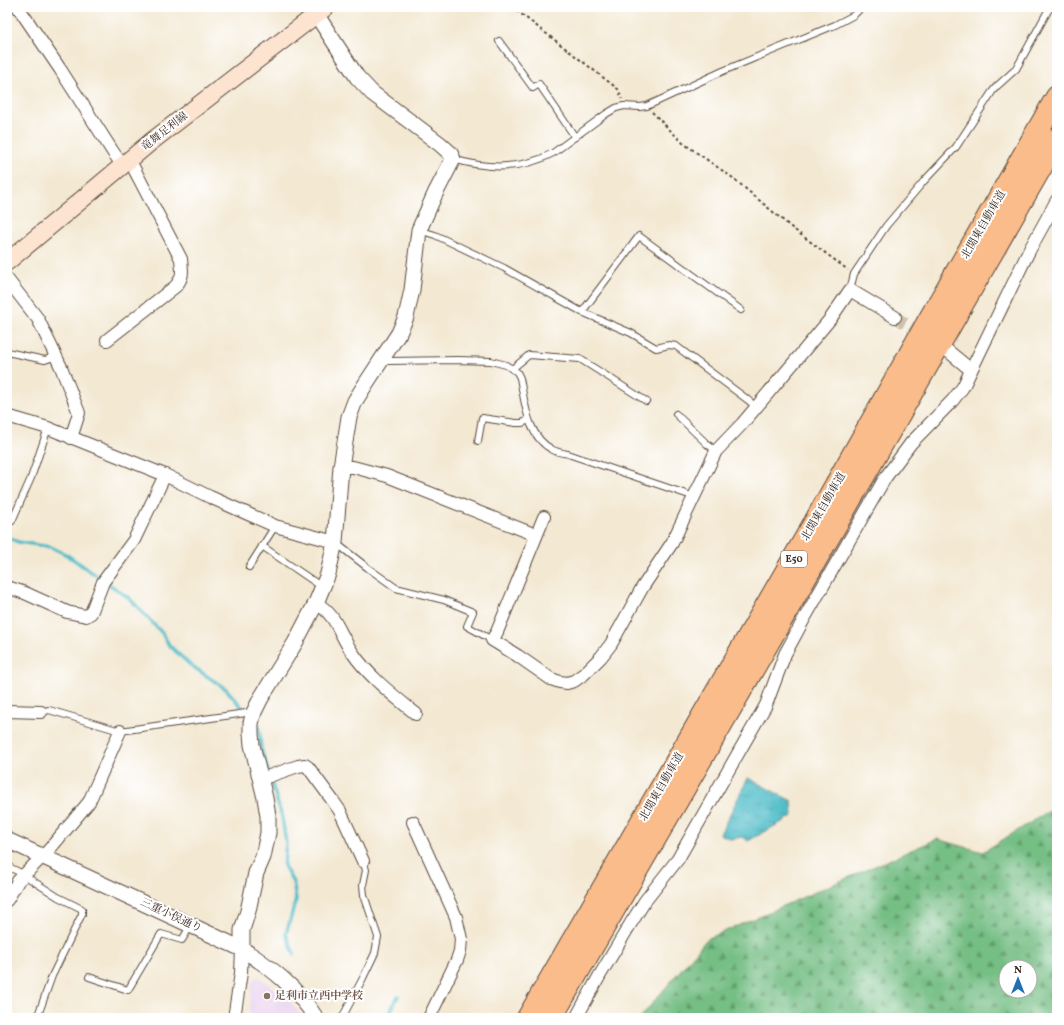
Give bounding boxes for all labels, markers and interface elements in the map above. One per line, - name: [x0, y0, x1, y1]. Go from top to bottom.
- street label: 竜舞足利線: [139, 109, 191, 155]
- street label: 北関東自動車道: [958, 188, 1010, 262]
- street label: 北関東自動車道: [798, 470, 850, 544]
- road number: E50: [781, 551, 807, 567]
- street label: 北関東自動車道: [636, 750, 688, 824]
- street label: 三重小俣通り: [138, 895, 204, 937]
- north arrow: [998, 959, 1038, 999]
- text: N: [1014, 963, 1022, 978]
- place label: 足利市立西中学校: [275, 989, 363, 1004]
- marker: 足利市立西中学校: [262, 991, 272, 1001]

